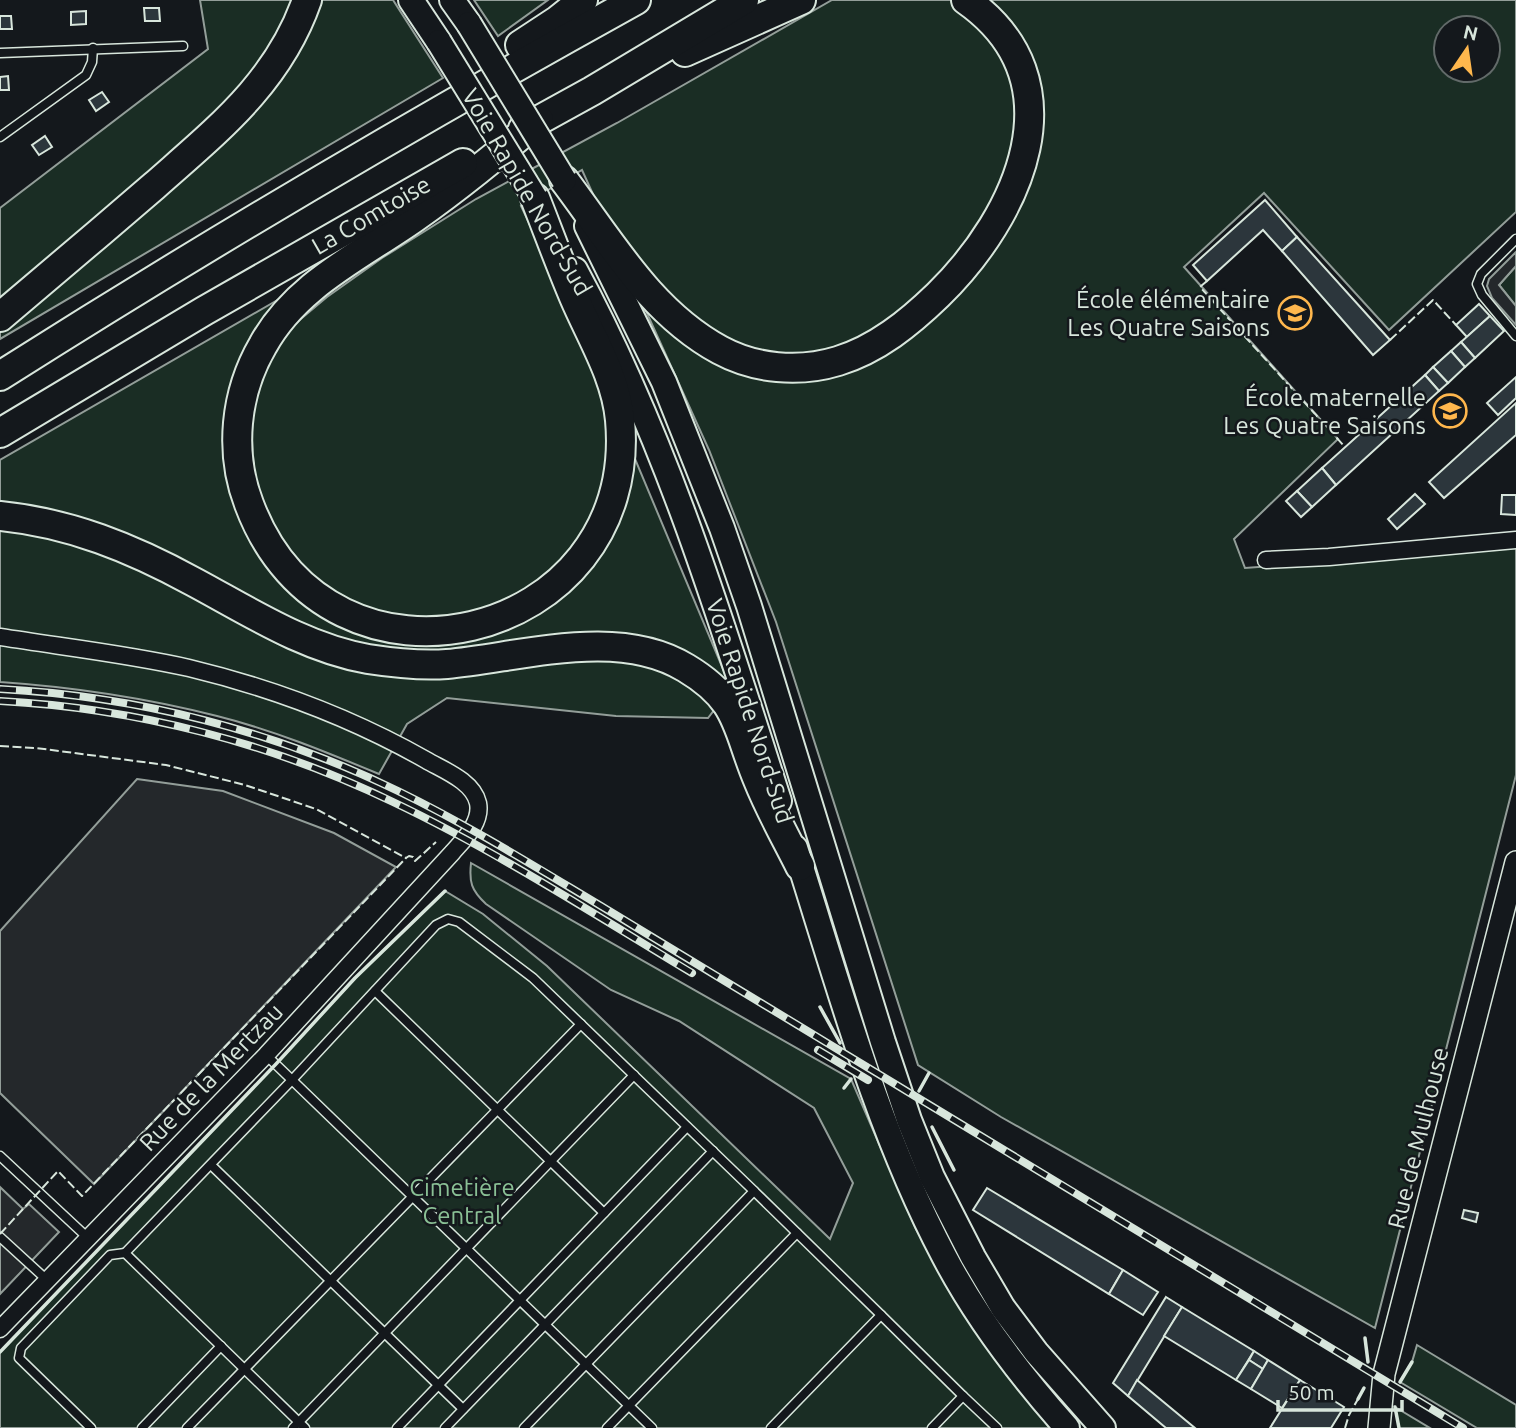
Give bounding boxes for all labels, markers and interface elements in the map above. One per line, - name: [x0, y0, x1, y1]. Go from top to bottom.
- north arrow: [1432, 14, 1502, 84]
- text: N: [1461, 20, 1480, 45]
- street label: Voie Rapide Nord-Sud: [457, 84, 597, 300]
- street label: La Comtoise: [307, 170, 435, 260]
- place label: École élémentaire Les Quatre Saisons: [1067, 285, 1270, 341]
- school or university icon: École élémentaire Les Quatre Saisons: [1276, 294, 1314, 332]
- place label: École maternelle Les Quatre Saisons: [1223, 383, 1426, 439]
- school or university icon: École maternelle Les Quatre Saisons: [1431, 392, 1469, 430]
- street label: Voie Rapide Nord-Sud: [701, 595, 799, 827]
- street label: Rue de la Mertzau: [134, 998, 288, 1156]
- street label: Rue de Mulhouse: [1382, 1044, 1454, 1232]
- park label: Cimetière Central: [409, 1174, 515, 1229]
- scale bar: [1278, 1368, 1402, 1412]
- text: 50 m: [1288, 1380, 1335, 1404]

